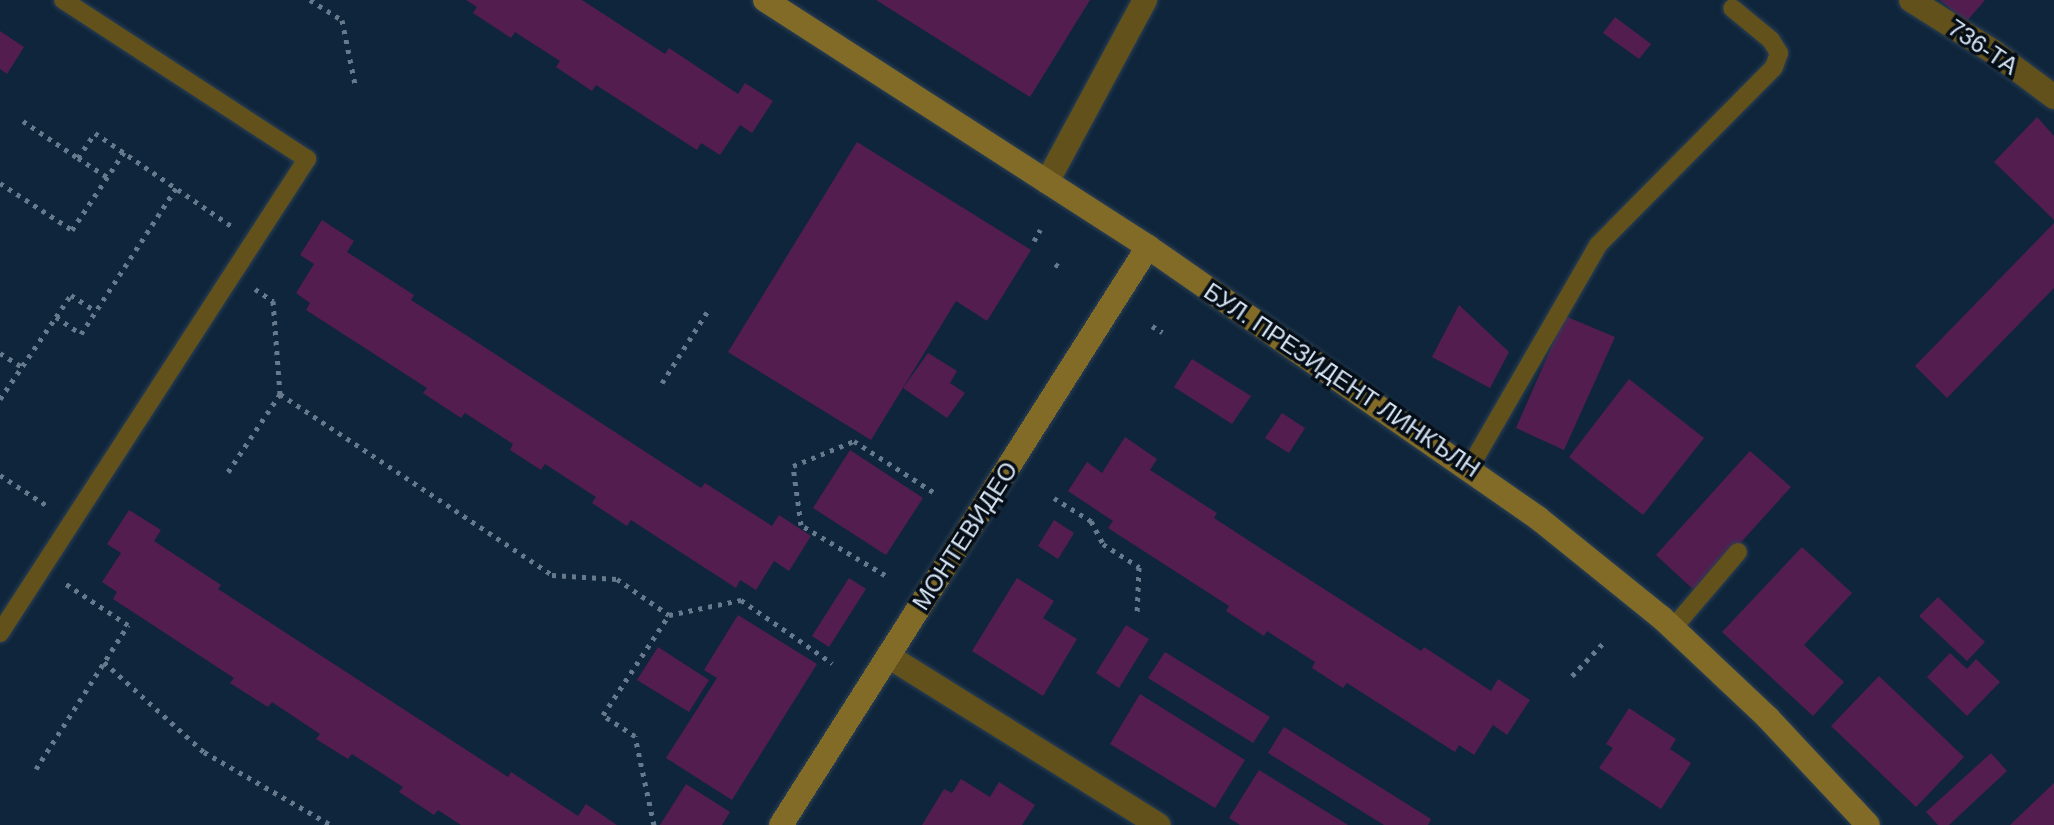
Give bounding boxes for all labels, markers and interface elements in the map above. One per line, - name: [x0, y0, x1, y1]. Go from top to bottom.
- street label: 736-ТА: [1943, 13, 2023, 81]
- street label: БУЛ. ПРЕЗИДЕНТ ЛИНКЪЛН: [1199, 277, 1485, 483]
- street label: МОНТЕВИДЕО: [906, 457, 1024, 615]

